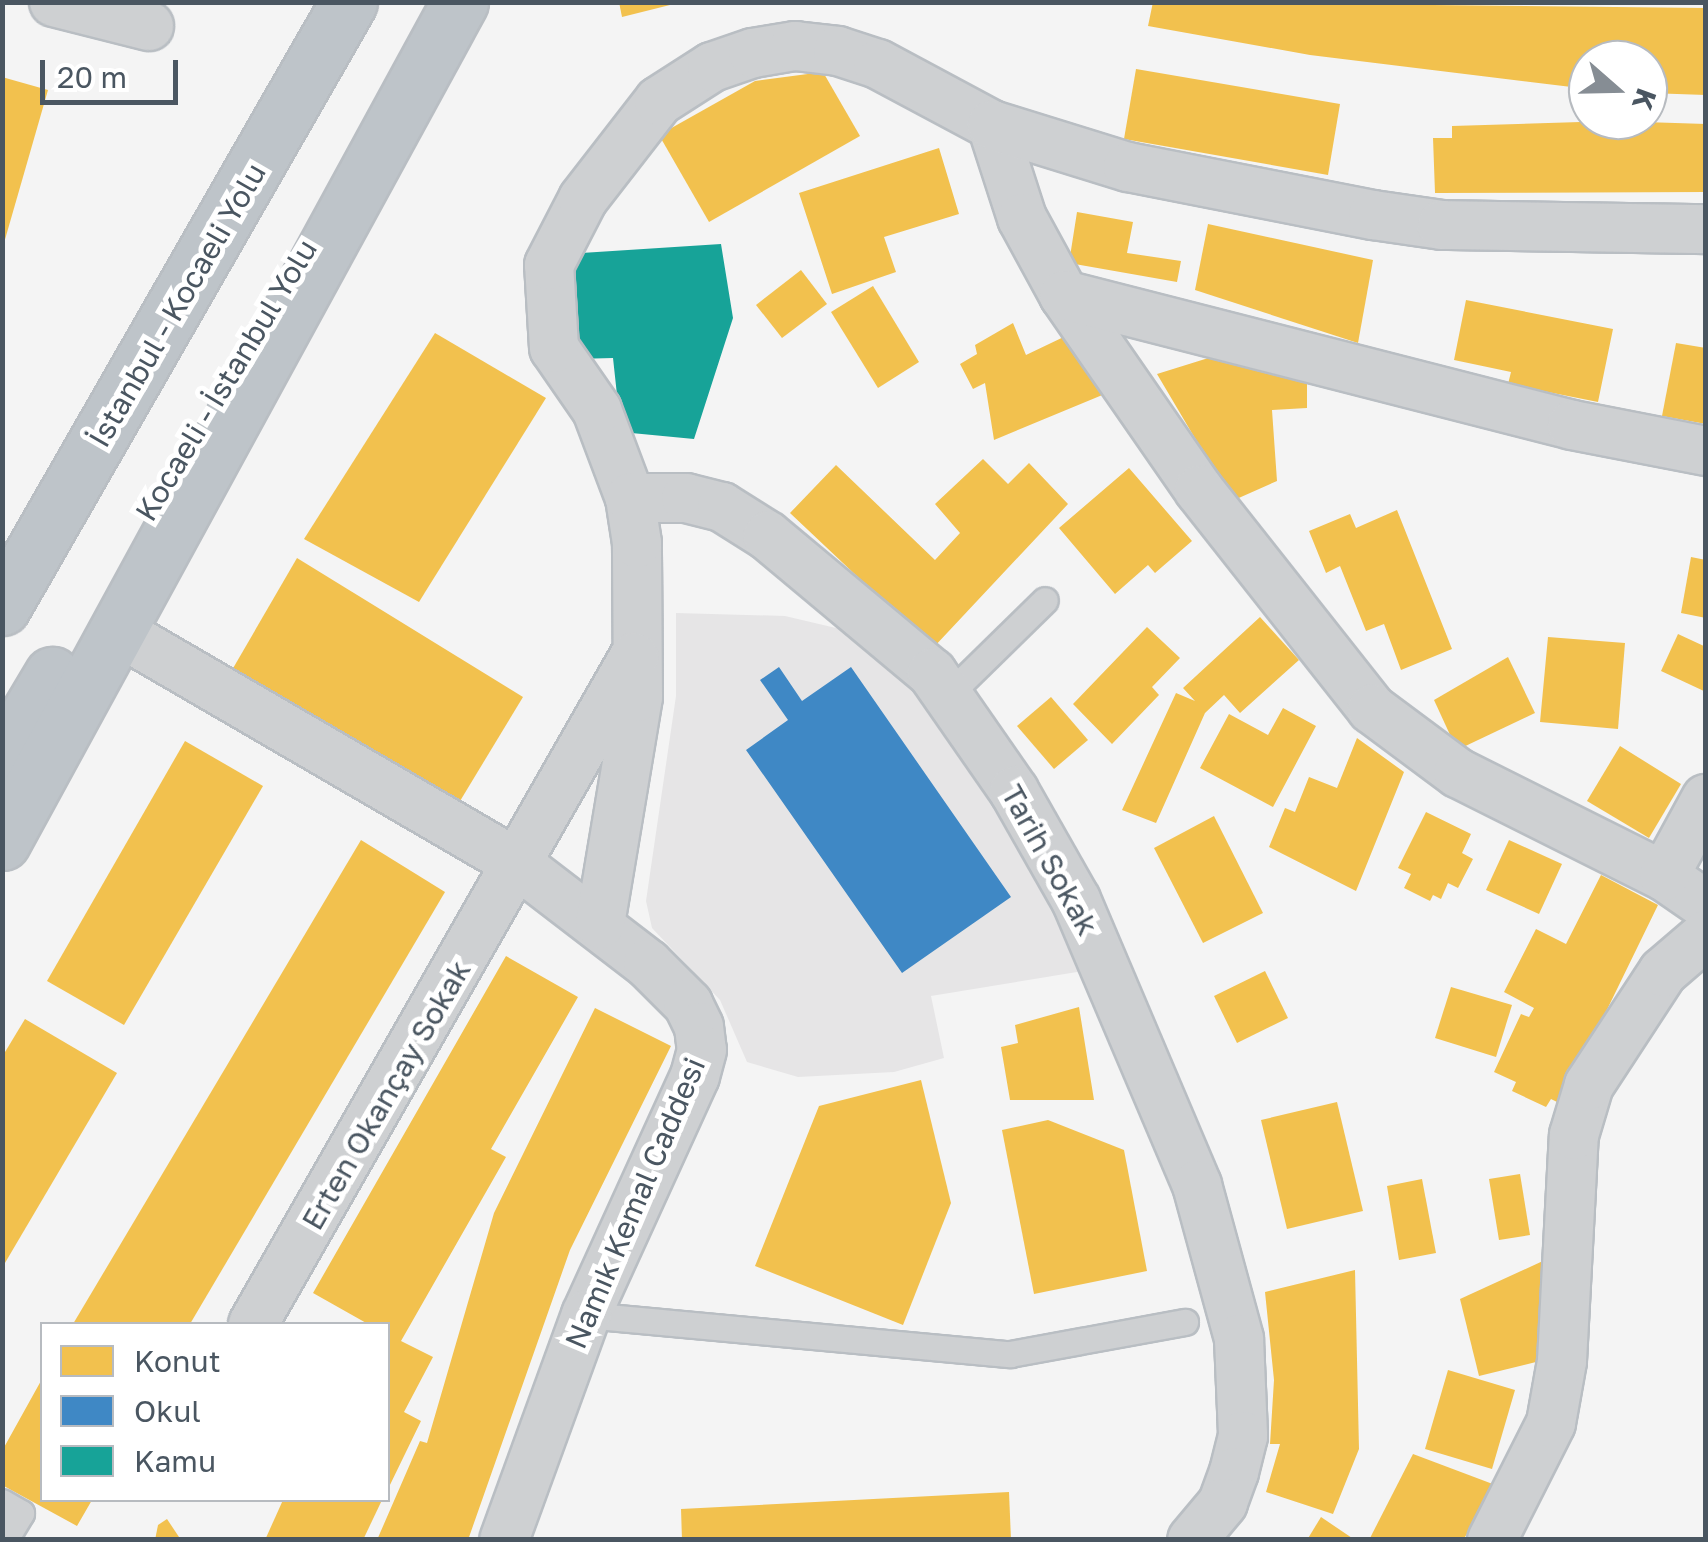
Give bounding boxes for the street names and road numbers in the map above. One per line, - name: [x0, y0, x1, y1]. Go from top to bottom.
- street label: İstanbul - Kocaeli Yolu: [81, 157, 273, 453]
- street label: Kocaeli - İstanbul Yolu: [128, 233, 324, 527]
- street label: Tarih Sokak: [994, 779, 1106, 941]
- street label: Erten Okançay Sokak: [294, 954, 478, 1236]
- street label: Namık Kemal Caddesi: [557, 1052, 713, 1354]

